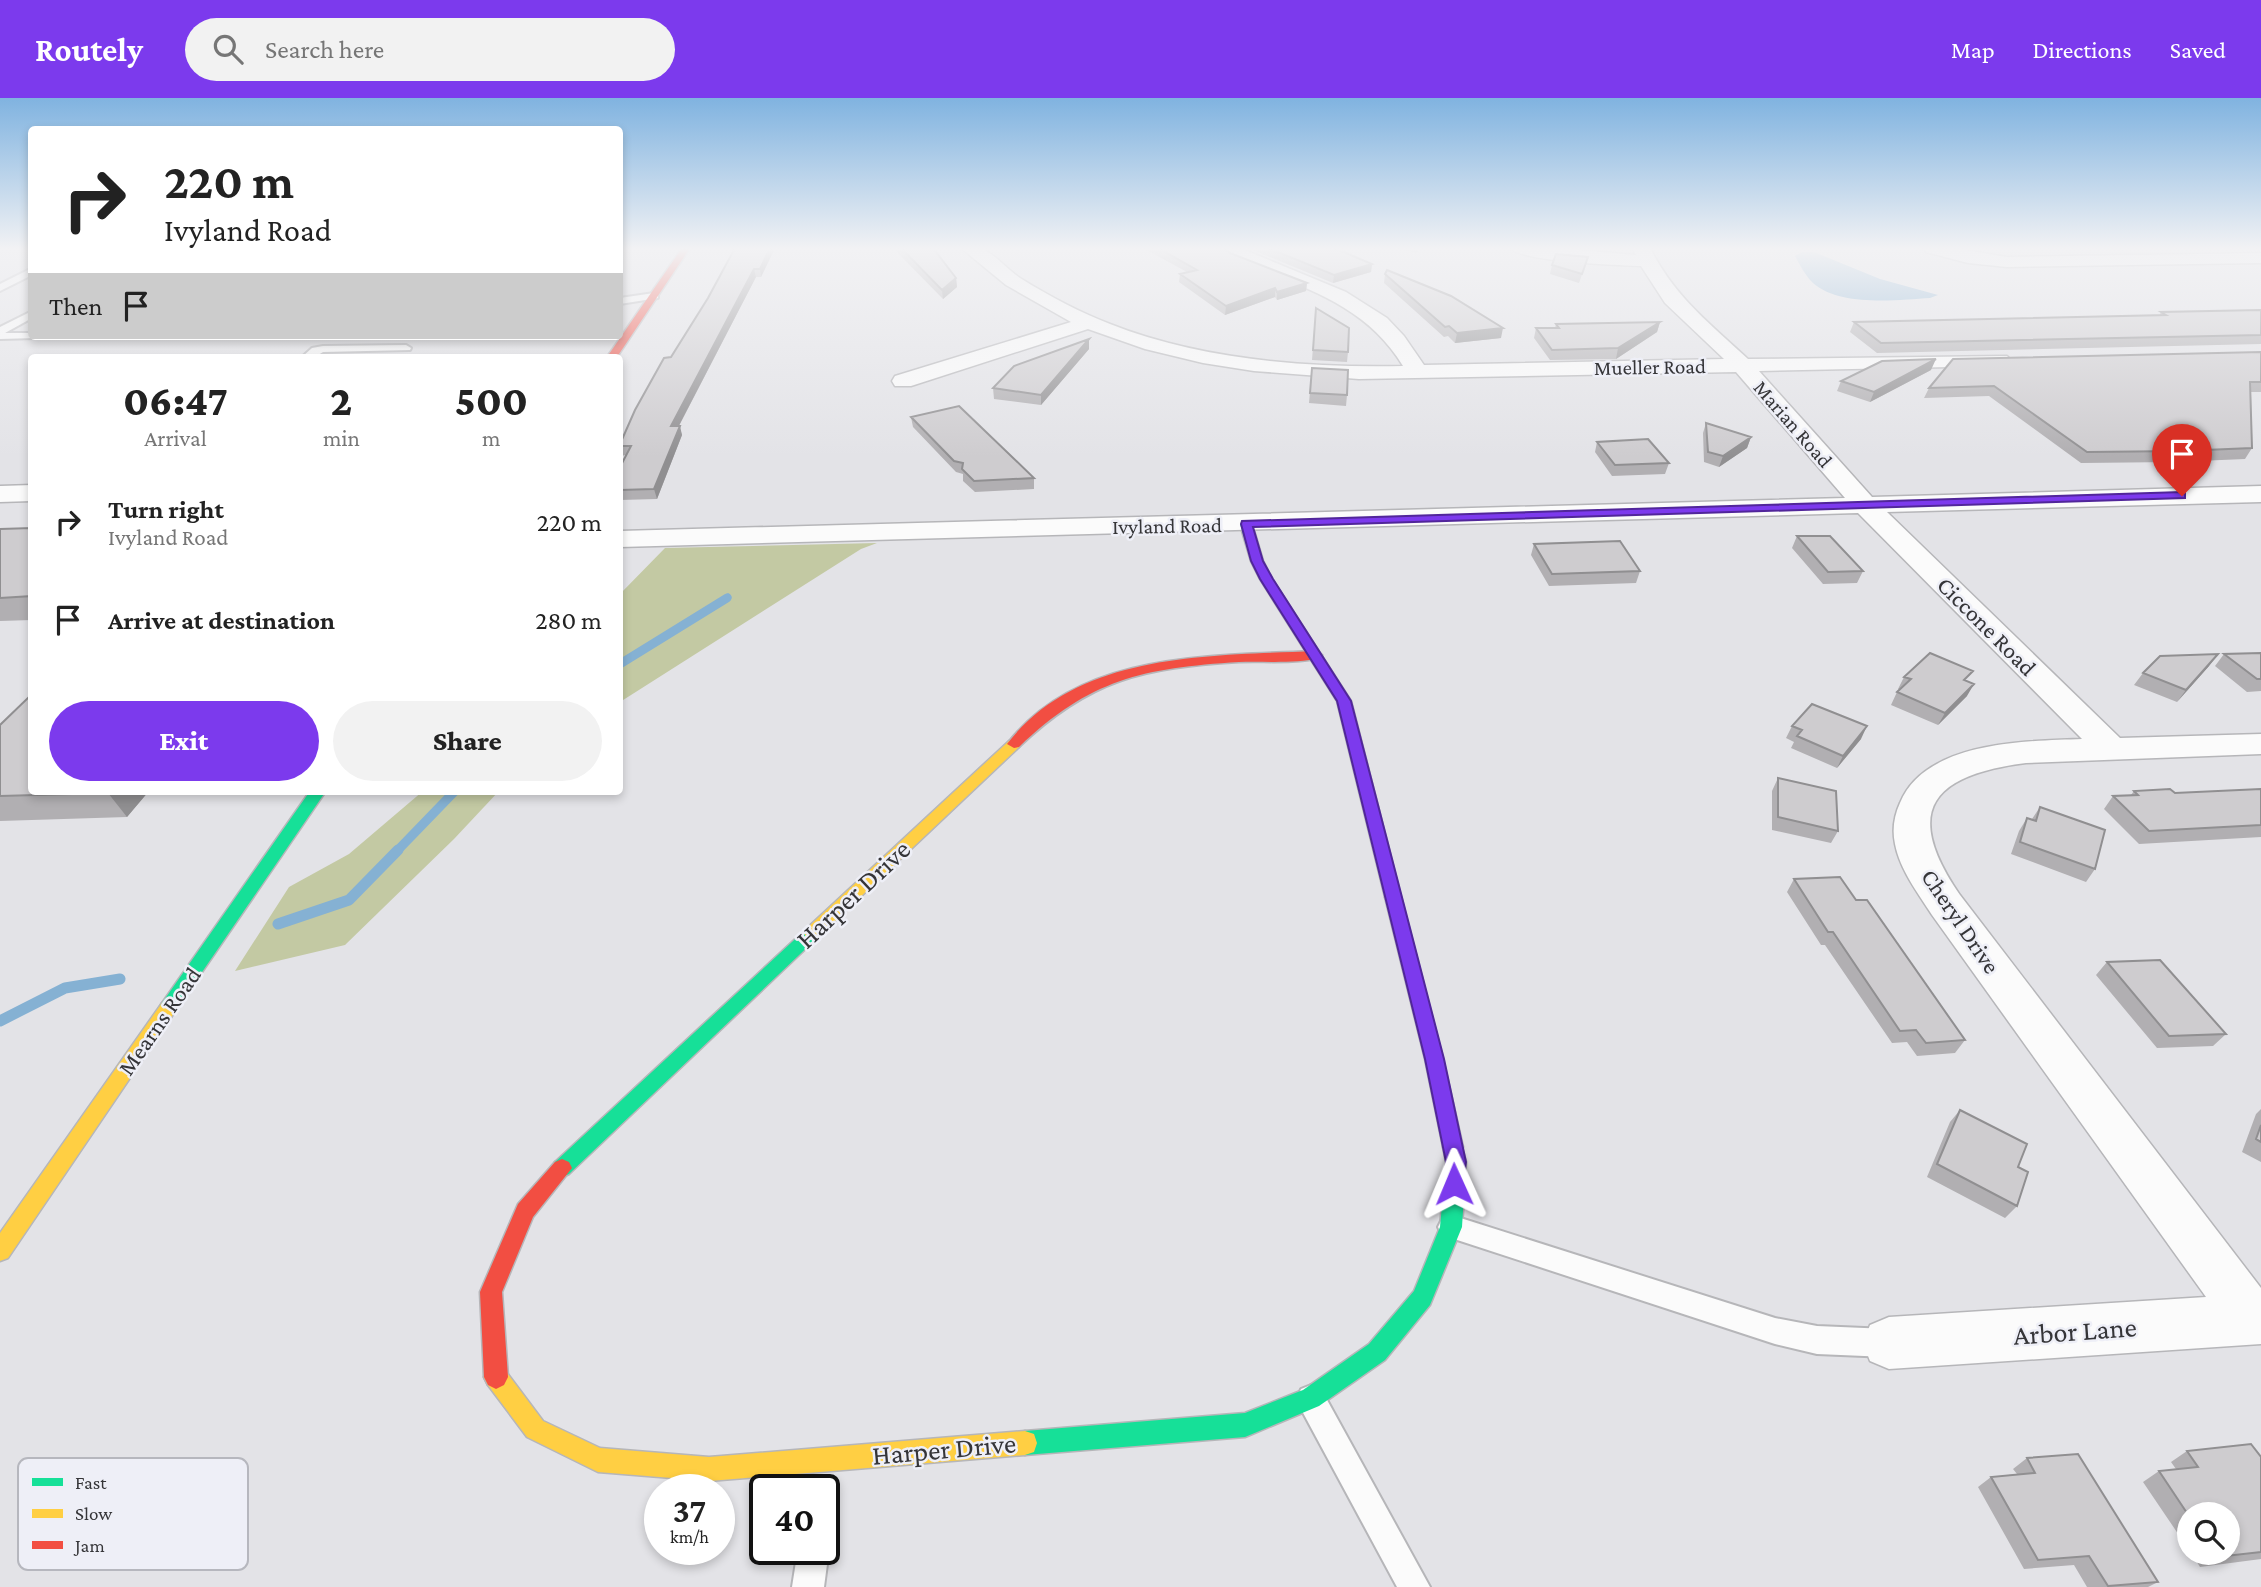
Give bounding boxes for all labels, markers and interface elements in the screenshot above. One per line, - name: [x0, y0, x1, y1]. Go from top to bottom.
- search box: [185, 18, 675, 81]
- icon: search: [209, 30, 247, 68]
- text: Routely: [35, 31, 143, 68]
- text: Search here: [265, 35, 384, 64]
- text: Map: [1951, 36, 1995, 63]
- text: Directions: [2033, 36, 2132, 63]
- text: Saved: [2170, 36, 2226, 63]
- icon: right: [49, 154, 140, 245]
- text: 220 m: [164, 154, 294, 209]
- text: Ivyland Road: [164, 212, 332, 248]
- icon: arrive: [117, 287, 155, 325]
- text: Then: [49, 292, 103, 321]
- street label: Mueller Road: [1594, 354, 1706, 380]
- street label: Marian Road: [1749, 376, 1837, 472]
- text: 06:47: [123, 377, 228, 424]
- text: 2: [330, 377, 352, 424]
- text: 500: [455, 377, 528, 424]
- pin: [2152, 424, 2212, 496]
- text: Arrival: [144, 425, 207, 451]
- text: min: [323, 425, 360, 451]
- text: m: [482, 425, 501, 451]
- icon: arrive: [2163, 435, 2201, 473]
- text: Turn right: [108, 495, 224, 524]
- icon: right: [49, 503, 87, 541]
- text: 220 m: [537, 508, 602, 537]
- street label: Ivyland Road: [1112, 513, 1222, 539]
- text: Ivyland Road: [108, 524, 228, 550]
- street label: Ciccone Road: [1932, 571, 2042, 681]
- icon: arrive: [49, 601, 87, 639]
- text: Arrive at destination: [108, 606, 335, 635]
- text: 280 m: [535, 606, 602, 635]
- button: Exit: [49, 701, 319, 781]
- button: Share: [333, 701, 602, 781]
- street label: Harper Drive: [790, 833, 916, 955]
- street label: Cheryl Drive: [1916, 864, 2006, 978]
- street label: Mearns Road: [112, 962, 206, 1080]
- position arrow: [1417, 1147, 1491, 1221]
- street label: Arbor Lane: [2012, 1311, 2138, 1351]
- street label: Harper Drive: [871, 1427, 1017, 1471]
- legend: [18, 1458, 248, 1570]
- text: Fast: [75, 1472, 107, 1493]
- speed limit sign: 40: [749, 1474, 840, 1565]
- text: 37: [673, 1491, 706, 1530]
- map controls: [2177, 1502, 2240, 1565]
- button: search: [2177, 1502, 2240, 1565]
- text: Slow: [75, 1503, 112, 1524]
- text: km/h: [670, 1527, 709, 1547]
- text: Jam: [73, 1535, 105, 1556]

